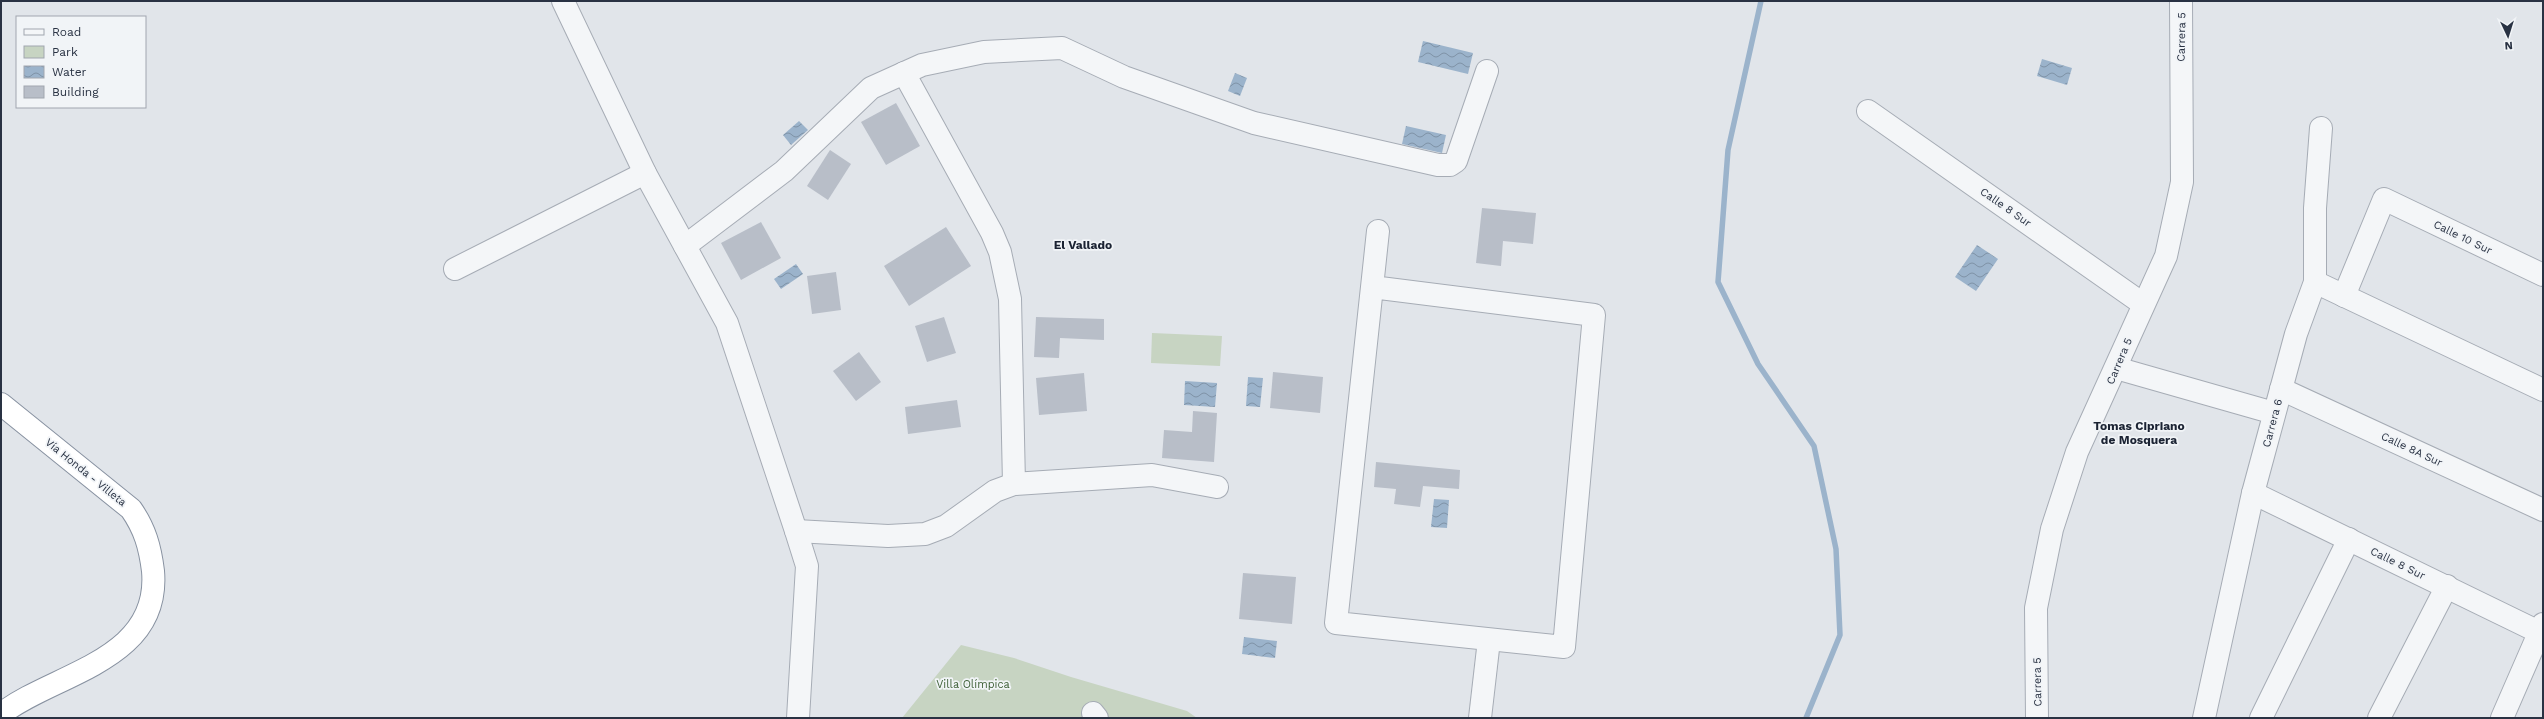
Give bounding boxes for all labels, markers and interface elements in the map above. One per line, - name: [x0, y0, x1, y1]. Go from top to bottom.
- street label: Carrera 5: [2175, 12, 2188, 62]
- legend: [16, 16, 146, 108]
- north arrow: [2488, 16, 2528, 56]
- text: Road: [52, 25, 81, 39]
- text: N: [2504, 39, 2513, 52]
- text: Park: [52, 45, 78, 59]
- text: Water: [52, 65, 87, 79]
- text: Building: [52, 85, 99, 99]
- street label: Calle 8 Sur: [1978, 185, 2034, 230]
- street label: Calle 10 Sur: [2431, 218, 2495, 257]
- district label: El Vallado: [1054, 238, 1112, 252]
- street label: Carrera 5: [2104, 336, 2135, 386]
- street label: Carrera 6: [2260, 397, 2285, 449]
- district label: Tomas Cipriano de Mosquera: [2093, 419, 2185, 447]
- street label: Calle 8A Sur: [2379, 430, 2445, 470]
- street label: Vía Honda - Villeta: [43, 436, 129, 509]
- street label: Calle 8 Sur: [2368, 545, 2428, 583]
- street label: Carrera 5: [2031, 657, 2044, 707]
- park label: Villa Olímpica: [936, 678, 1010, 691]

